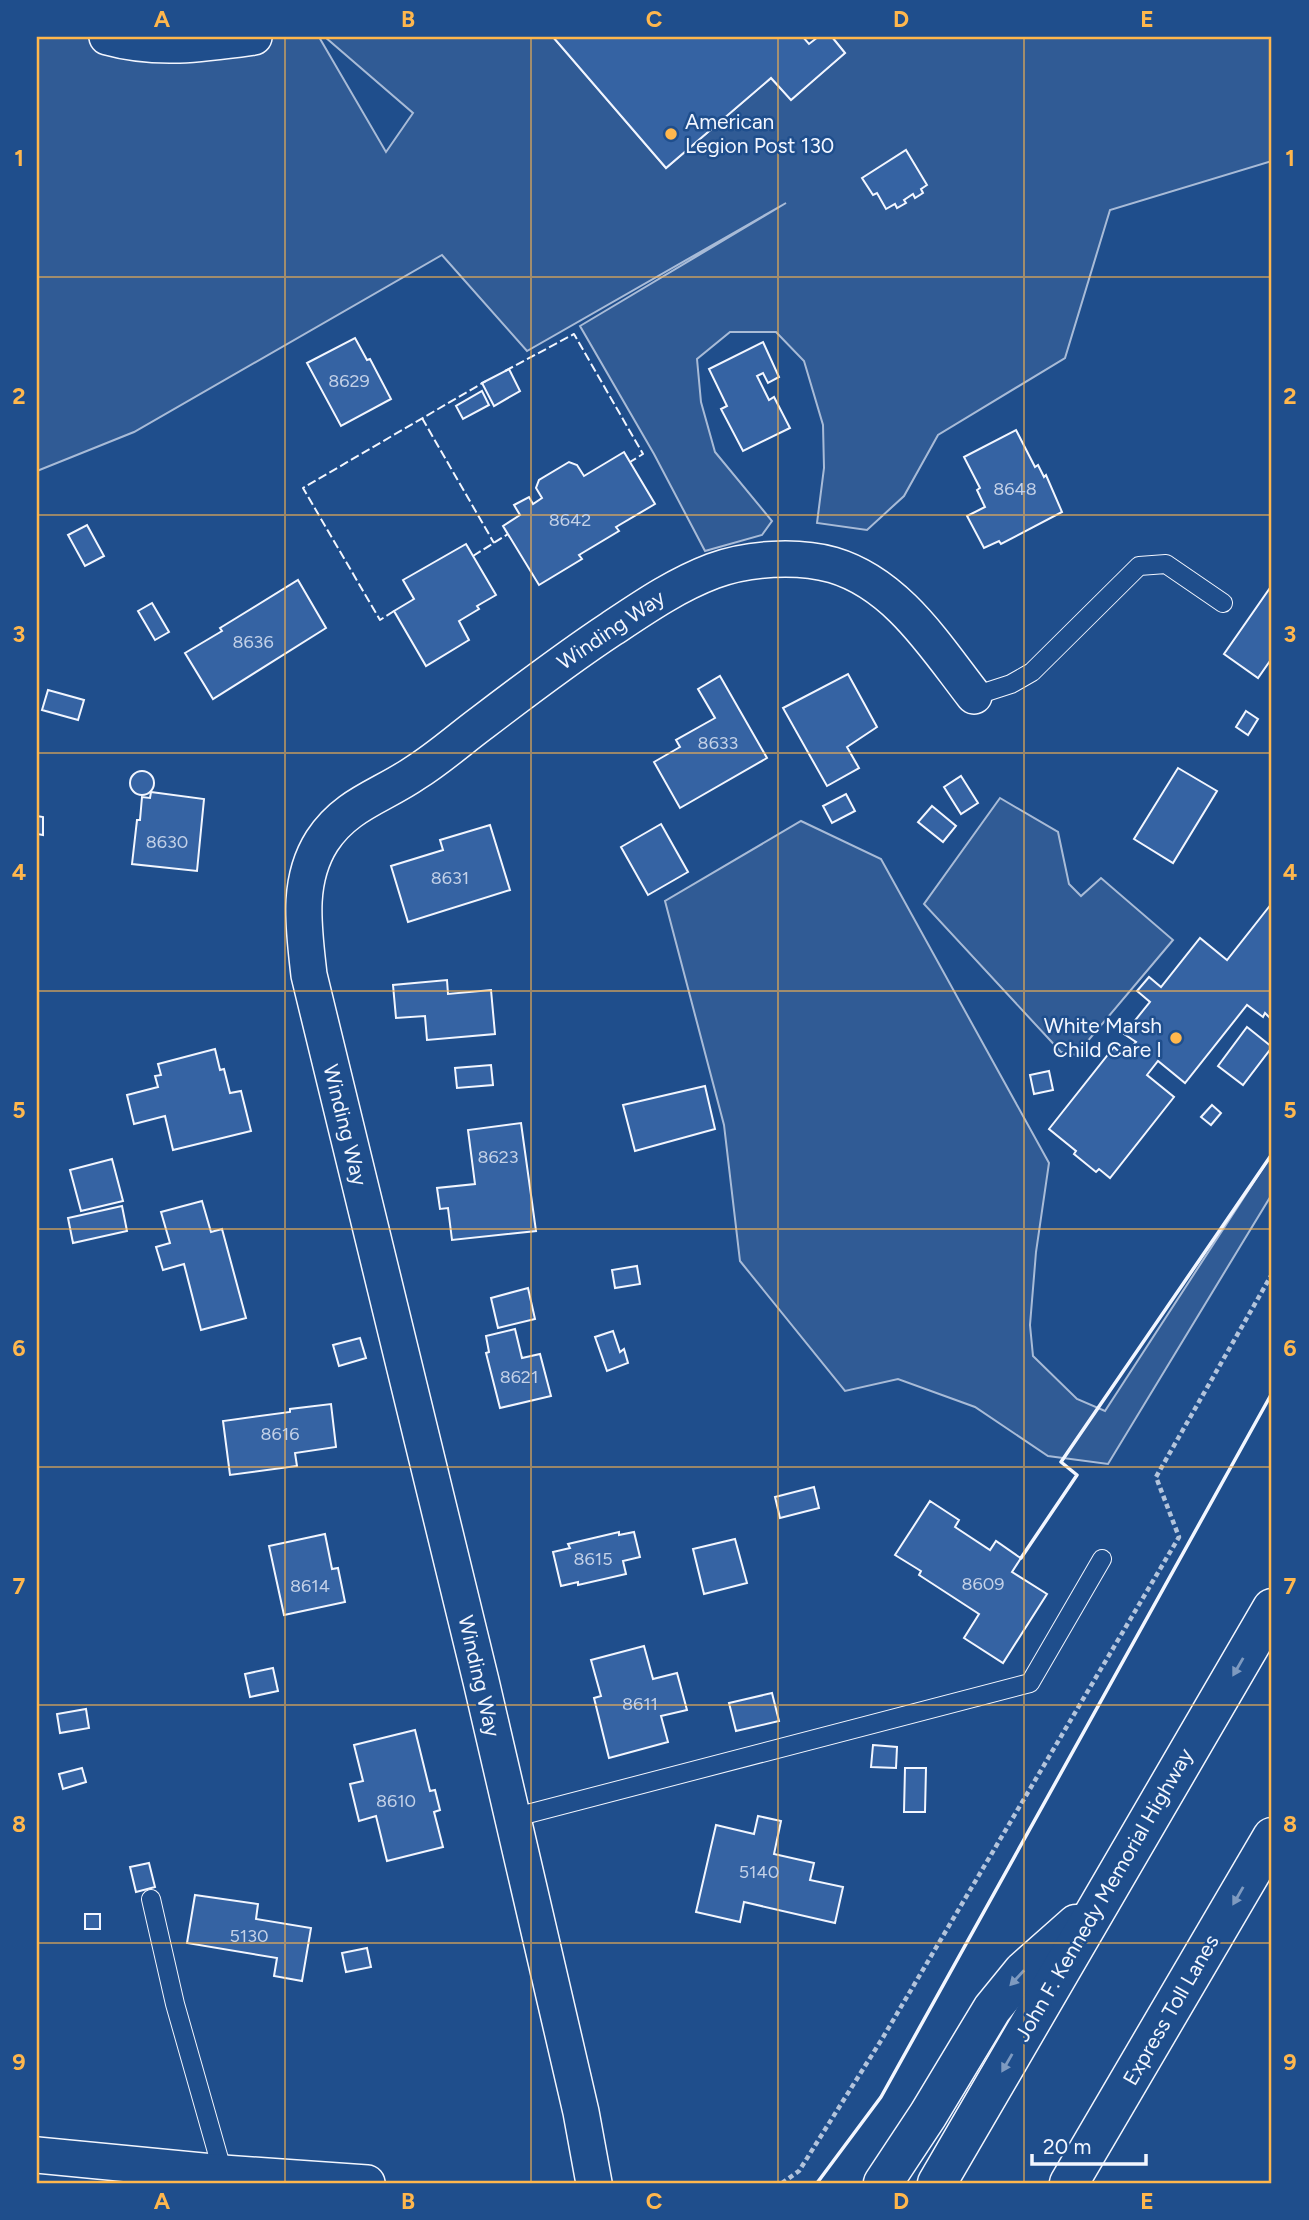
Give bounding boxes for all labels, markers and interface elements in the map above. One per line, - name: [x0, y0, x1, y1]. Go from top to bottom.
- text: A: [154, 5, 171, 33]
- text: B: [401, 5, 415, 33]
- text: C: [646, 5, 663, 33]
- text: D: [893, 5, 909, 33]
- text: E: [1140, 5, 1154, 33]
- place label: American Legion Post 130: [685, 109, 834, 158]
- marker: American Legion Post 130: [663, 126, 679, 142]
- text: 1: [14, 144, 24, 172]
- text: 1: [1285, 144, 1295, 172]
- house number: 8629: [328, 370, 370, 392]
- text: 2: [12, 382, 26, 410]
- text: 2: [1283, 382, 1297, 410]
- house number: 8648: [993, 478, 1037, 500]
- house number: 8642: [549, 509, 591, 531]
- street label: Winding Way: [552, 585, 669, 675]
- text: 3: [13, 620, 25, 648]
- text: 3: [1284, 620, 1296, 648]
- house number: 8636: [232, 631, 274, 653]
- house number: 8633: [698, 732, 738, 754]
- house number: 8630: [146, 831, 188, 853]
- text: 4: [12, 858, 26, 886]
- text: 4: [1283, 858, 1297, 886]
- house number: 8631: [431, 867, 469, 889]
- place label: White Marsh Child Care I: [1044, 1013, 1162, 1062]
- marker: White Marsh Child Care I: [1168, 1030, 1184, 1046]
- street label: Winding Way: [318, 1062, 373, 1188]
- text: 5: [12, 1096, 26, 1124]
- text: 5: [1283, 1096, 1297, 1124]
- house number: 8623: [477, 1146, 519, 1168]
- text: 6: [12, 1334, 26, 1362]
- text: 6: [1283, 1334, 1297, 1362]
- house number: 8621: [500, 1366, 538, 1388]
- house number: 8616: [261, 1423, 299, 1445]
- house number: 8615: [573, 1548, 613, 1570]
- text: 7: [13, 1572, 26, 1600]
- text: 7: [1284, 1572, 1297, 1600]
- house number: 8609: [962, 1573, 1004, 1595]
- house number: 8614: [290, 1575, 330, 1597]
- street label: Winding Way: [453, 1613, 506, 1739]
- one-way arrow: [1232, 1657, 1244, 1676]
- house number: 8611: [622, 1693, 658, 1715]
- street label: John F. Kennedy Memorial Highway: [1009, 1744, 1198, 2046]
- house number: 8610: [376, 1790, 416, 1812]
- text: 8: [12, 1810, 26, 1838]
- text: 8: [1283, 1810, 1297, 1838]
- house number: 5140: [739, 1861, 779, 1883]
- one-way arrow: [1232, 1886, 1244, 1905]
- house number: 5130: [229, 1925, 269, 1947]
- street label: Express Toll Lanes: [1117, 1930, 1224, 2089]
- one-way arrow: [1009, 1969, 1025, 1987]
- text: 9: [12, 2048, 26, 2076]
- text: 9: [1283, 2048, 1297, 2076]
- one-way arrow: [1001, 2053, 1013, 2073]
- scale bar: [1032, 2122, 1146, 2166]
- text: 20 m: [1043, 2134, 1091, 2159]
- text: A: [154, 2187, 171, 2215]
- text: B: [401, 2187, 415, 2215]
- text: C: [646, 2187, 663, 2215]
- text: D: [893, 2187, 909, 2215]
- text: E: [1140, 2187, 1154, 2215]

